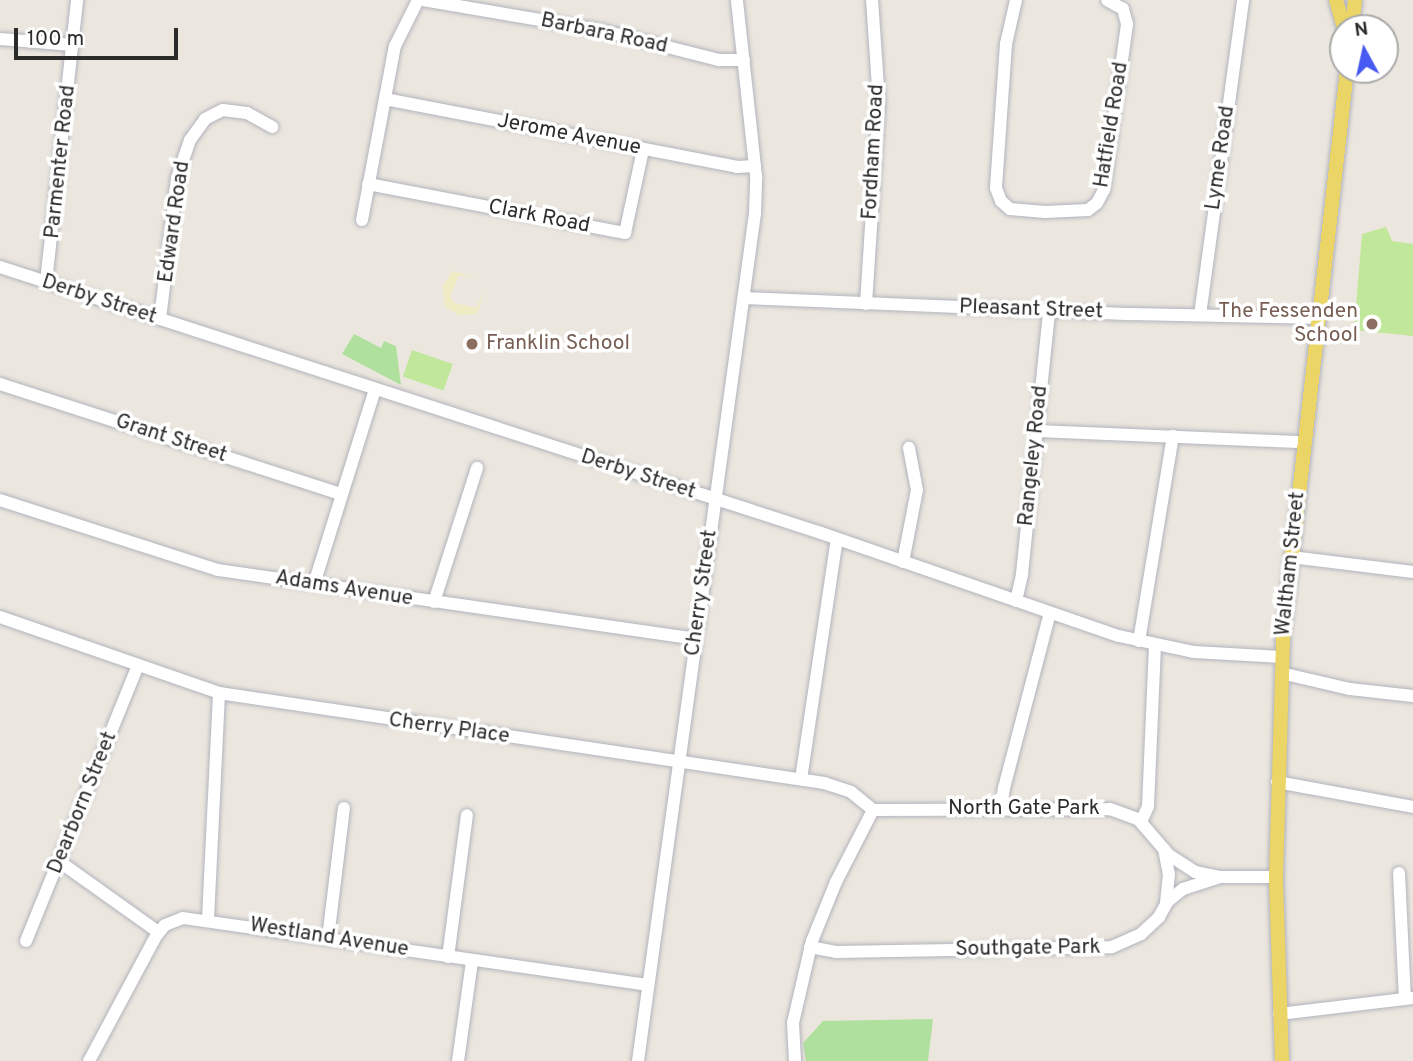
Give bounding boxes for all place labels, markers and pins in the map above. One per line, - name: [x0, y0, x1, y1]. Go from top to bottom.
- place label: The Fessenden School: [1218, 299, 1358, 349]
- marker: The Fessenden School: [1364, 316, 1380, 332]
- place label: Franklin School: [486, 331, 630, 357]
- marker: Franklin School: [464, 336, 480, 352]

